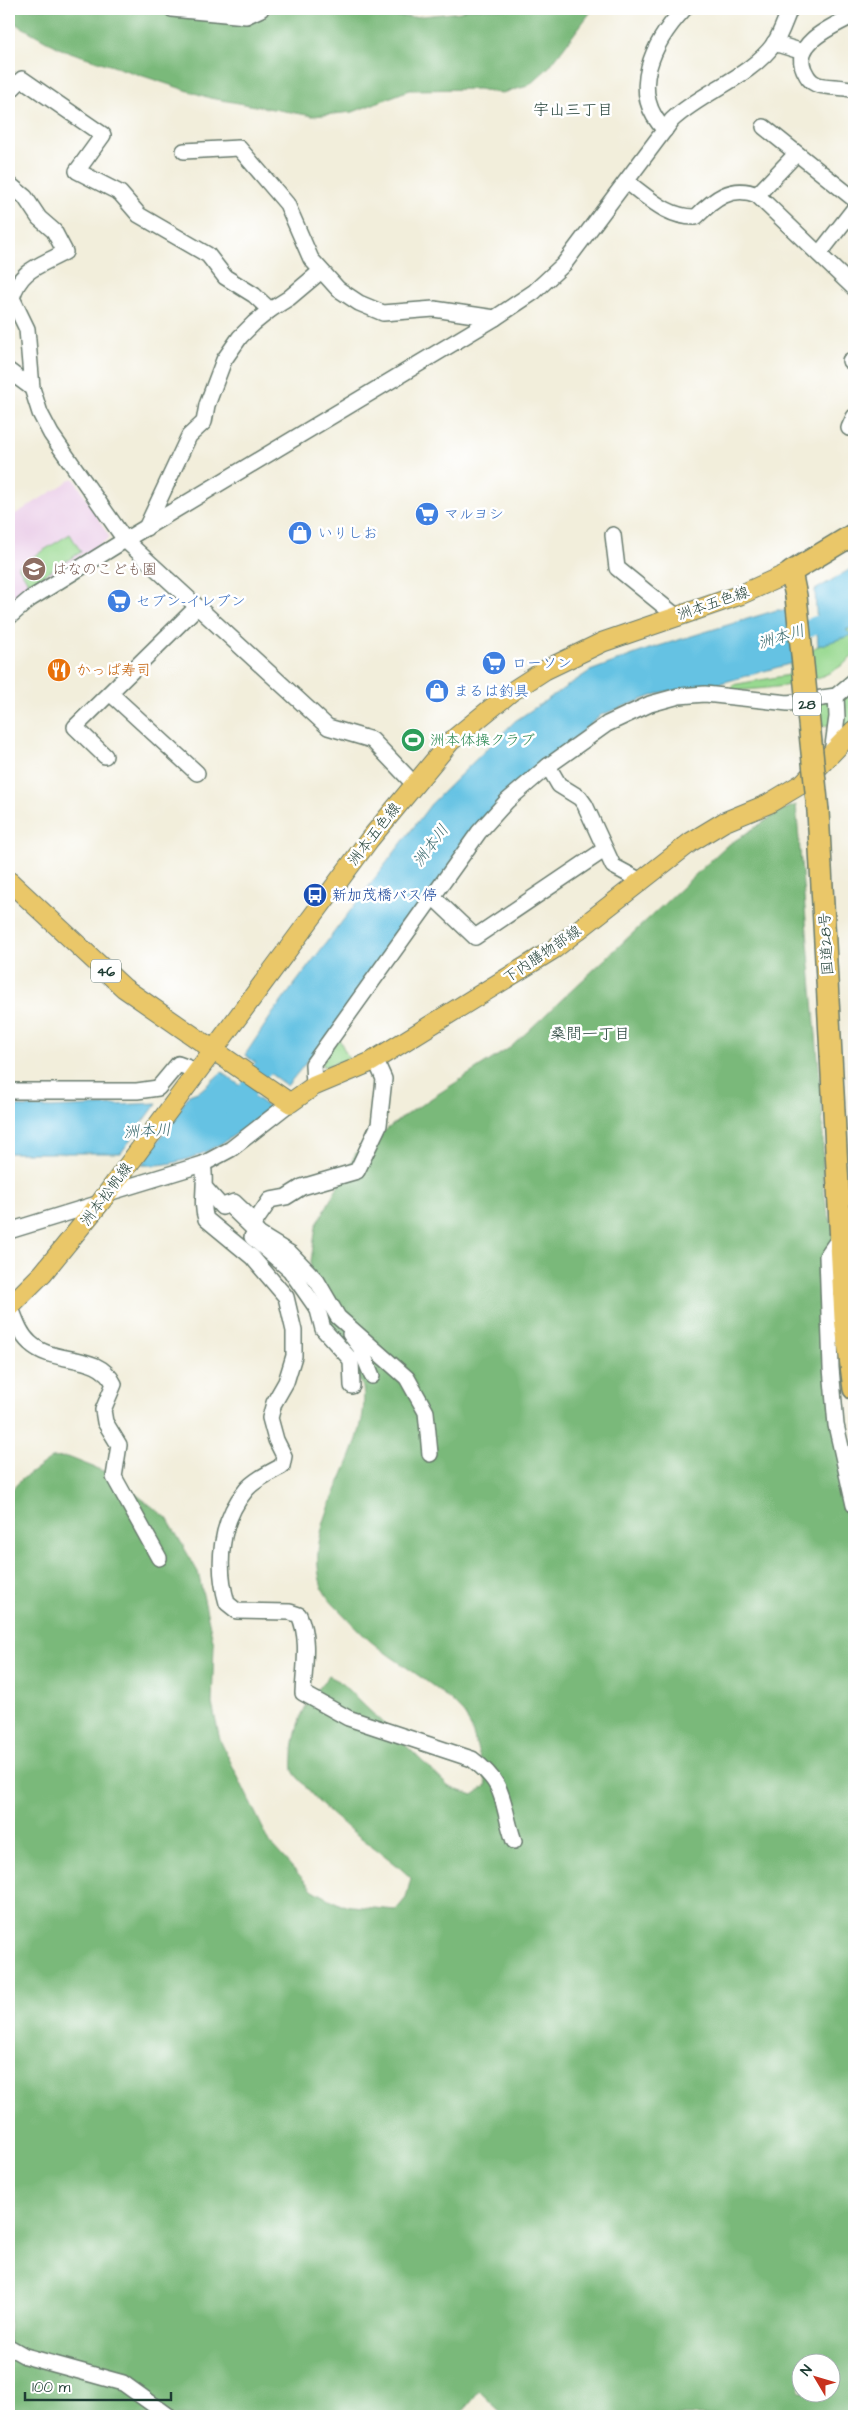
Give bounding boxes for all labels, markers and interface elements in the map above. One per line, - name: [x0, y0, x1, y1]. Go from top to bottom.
- district label: 宇山三丁目: [533, 99, 613, 121]
- supermarket icon: マルヨシ: [414, 501, 440, 527]
- place label: マルヨシ: [444, 504, 504, 525]
- shop icon: いりしお: [287, 520, 313, 546]
- place label: いりしお: [318, 523, 378, 544]
- school or university icon: はなのこども園: [21, 556, 47, 582]
- place label: はなのこども園: [52, 559, 157, 580]
- street label: 洲本五色線: [674, 581, 752, 626]
- supermarket icon: セブン-イレブン: [106, 588, 132, 614]
- place label: セブン-イレブン: [136, 591, 246, 612]
- water label: 洲本川: [755, 619, 807, 654]
- supermarket icon: ローソン: [481, 650, 507, 676]
- place label: ローソン: [512, 653, 572, 674]
- restaurant icon: かっぱ寿司: [46, 657, 72, 683]
- place label: かっぱ寿司: [76, 660, 151, 681]
- shop icon: まるは釣具: [424, 678, 450, 704]
- place label: まるは釣具: [454, 681, 529, 702]
- road number: 28: [793, 692, 821, 716]
- sports icon: 洲本体操クラブ: [400, 727, 426, 753]
- place label: 洲本体操クラブ: [430, 730, 535, 751]
- street label: 洲本五色線: [343, 798, 406, 870]
- water label: 洲本川: [408, 820, 454, 871]
- bus stop icon: 新加茂橋バス停: [302, 882, 328, 908]
- place label: 新加茂橋バス停: [332, 885, 437, 906]
- street label: 国道28号: [814, 912, 839, 976]
- street label: 下内膳物部線: [499, 921, 585, 988]
- road number: 46: [91, 959, 121, 982]
- district label: 桑間一丁目: [550, 1023, 630, 1045]
- water label: 洲本川: [122, 1118, 172, 1144]
- street label: 洲本松帆線: [75, 1158, 137, 1231]
- north arrow: [790, 2352, 840, 2402]
- text: N: [796, 2361, 817, 2380]
- scale bar: [25, 2370, 171, 2402]
- text: 100 m: [32, 2377, 71, 2398]

